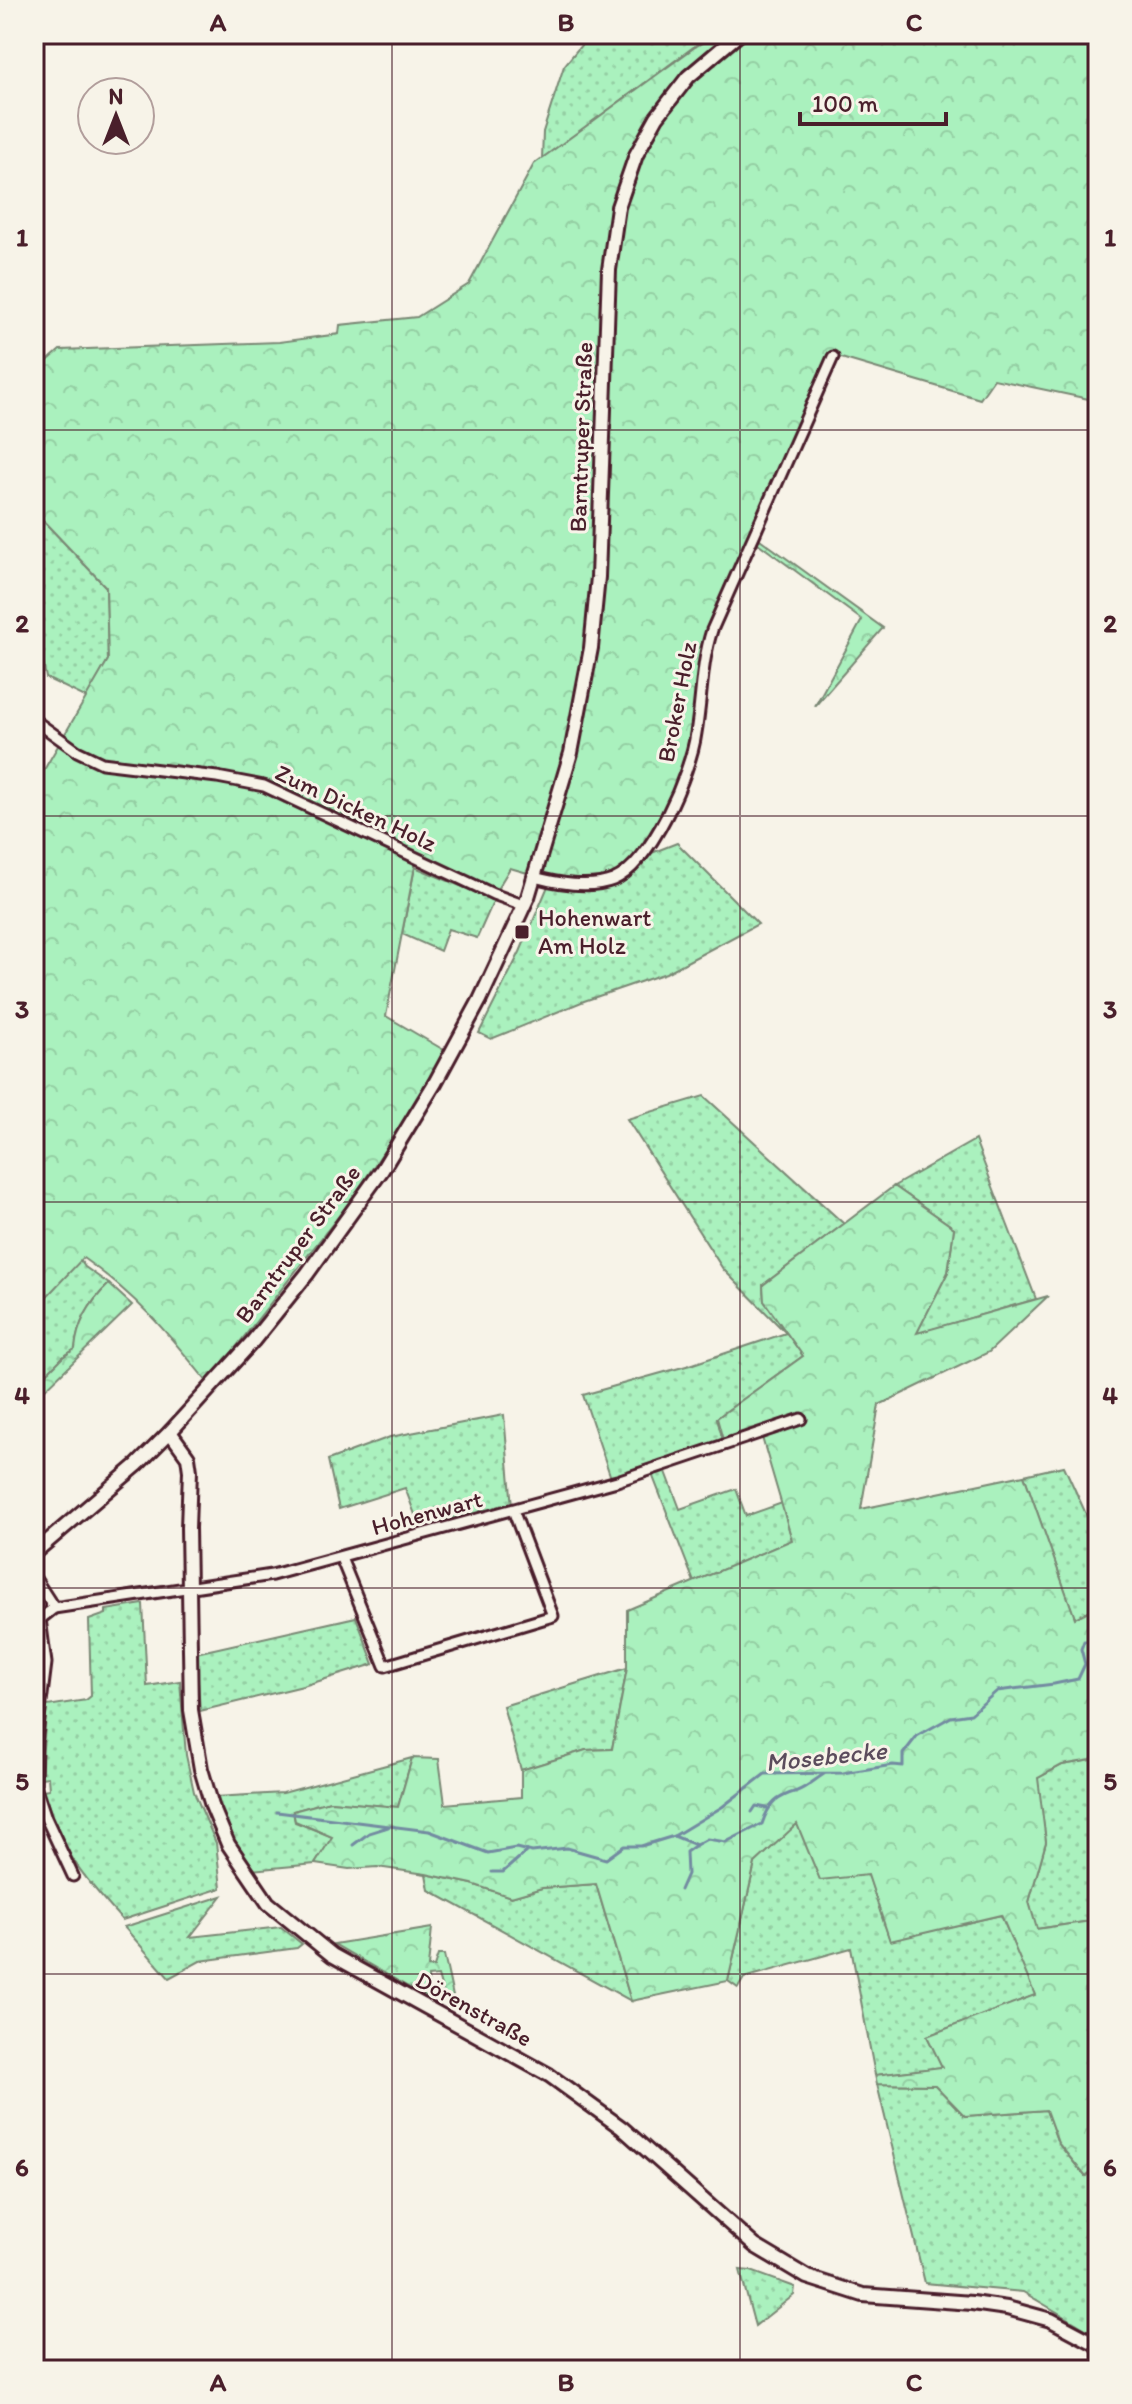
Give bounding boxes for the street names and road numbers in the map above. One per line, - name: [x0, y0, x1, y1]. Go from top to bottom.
- street label: Barntruper Straße: [563, 341, 598, 533]
- street label: Broker Holz: [651, 639, 702, 765]
- street label: Zum Dicken Holz: [271, 758, 441, 858]
- street label: Barntruper Straße: [229, 1159, 367, 1328]
- street label: Hohenwart: [368, 1484, 485, 1541]
- street label: Dörenstraße: [411, 1965, 538, 2052]

